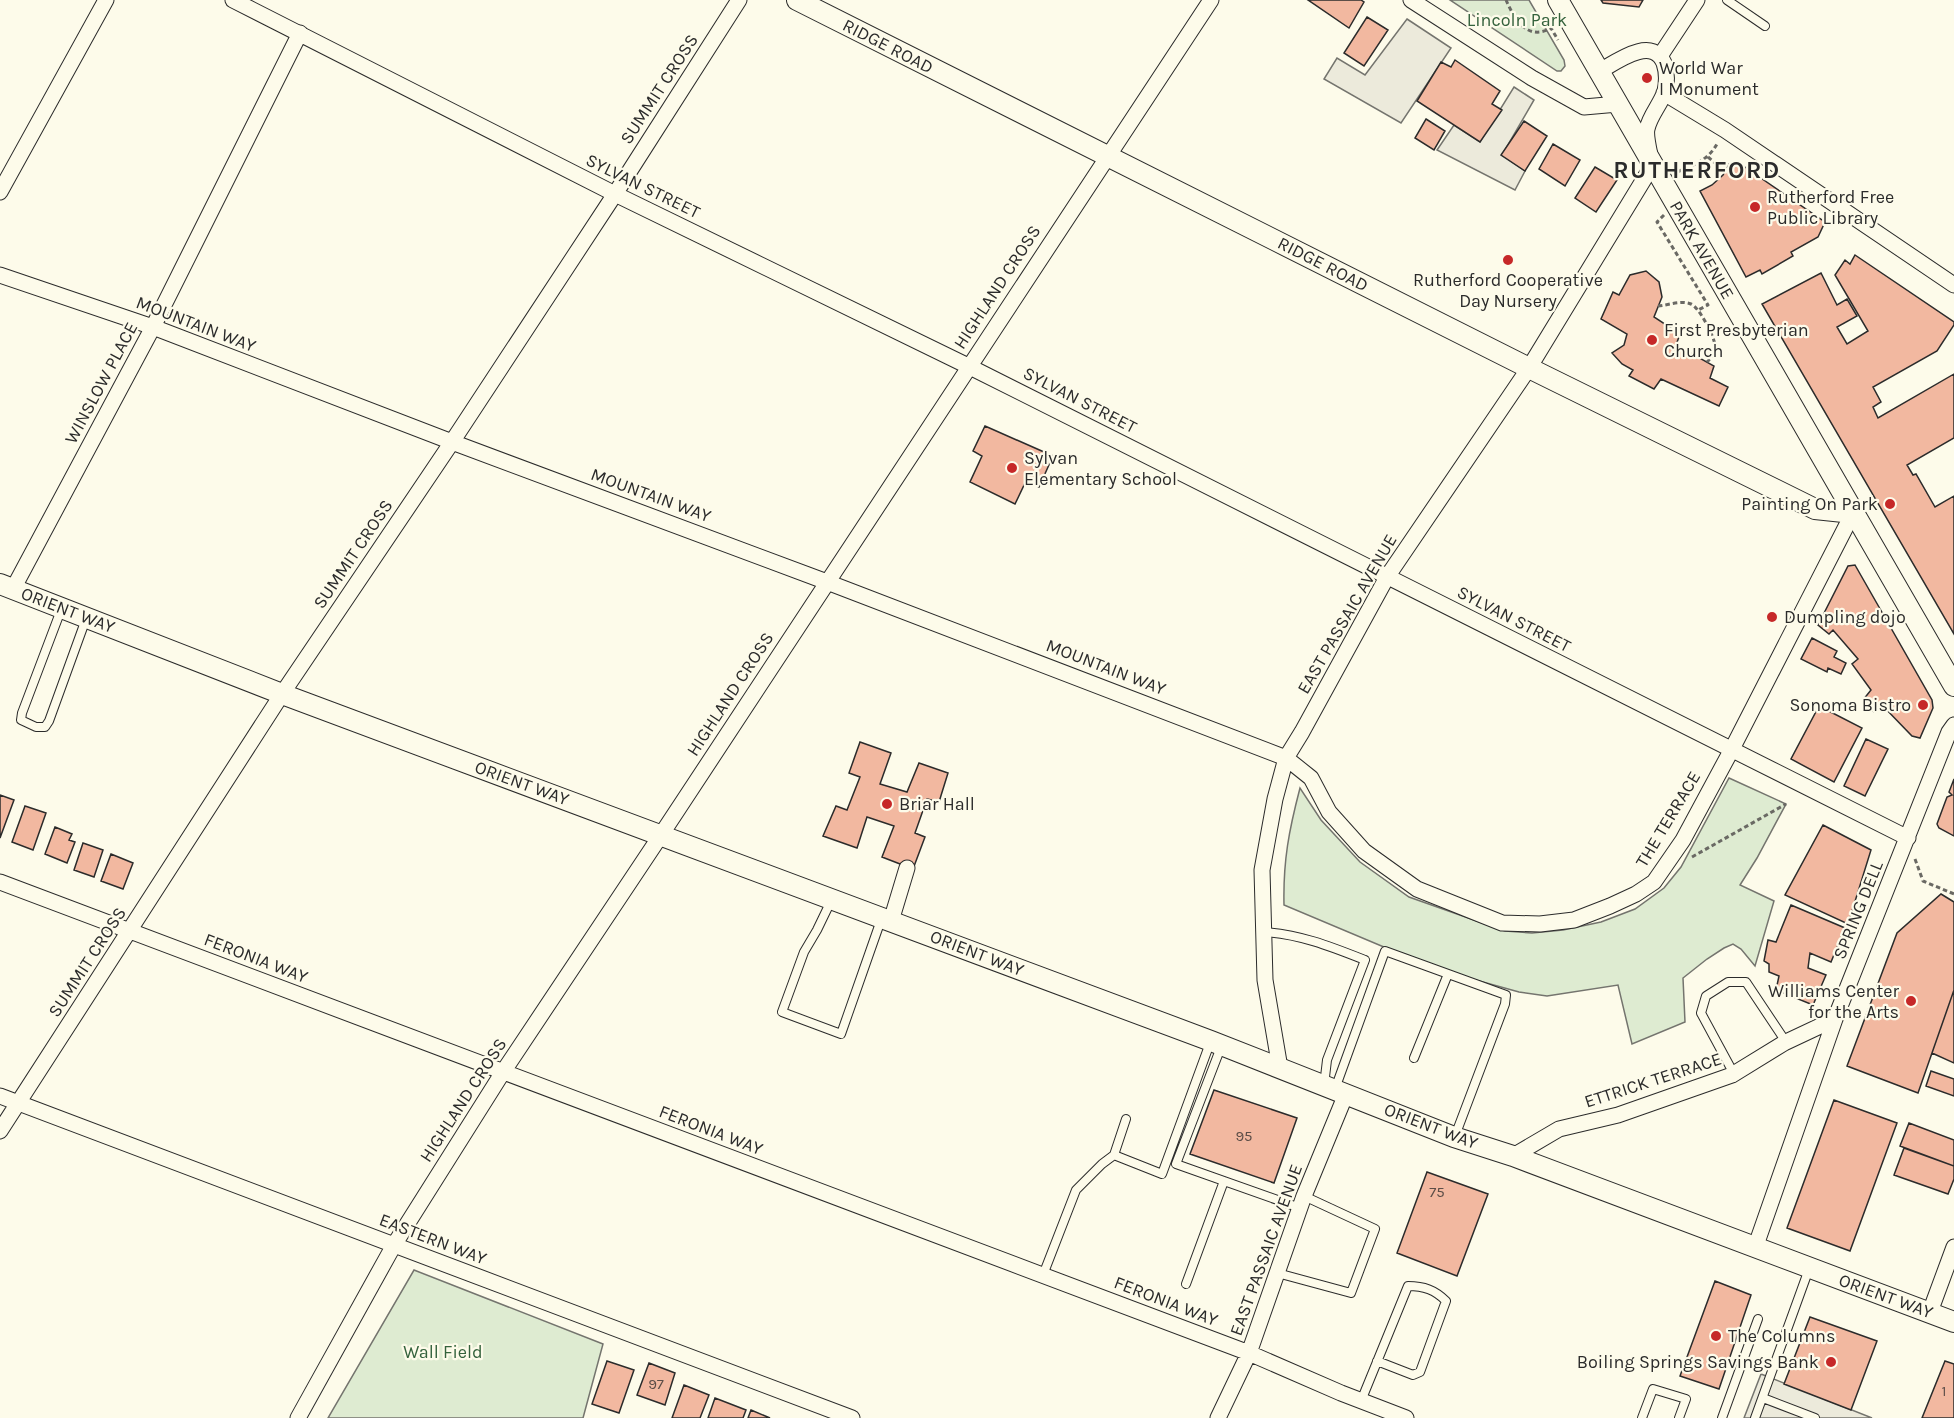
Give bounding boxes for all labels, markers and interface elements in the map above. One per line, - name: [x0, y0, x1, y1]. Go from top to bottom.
- park label: Lincoln Park: [1467, 9, 1567, 31]
- street label: RIDGE ROAD: [839, 14, 937, 78]
- street label: SUMMIT CROSS: [615, 30, 703, 148]
- place label: World War I Monument: [1659, 57, 1759, 100]
- marker: World War I Monument: [1640, 71, 1654, 85]
- street label: SYLVAN STREET: [582, 149, 704, 223]
- district label: RUTHERFORD: [1613, 156, 1781, 184]
- place label: Rutherford Free Public Library: [1767, 186, 1894, 229]
- street label: PARK AVENUE: [1665, 197, 1739, 303]
- marker: Rutherford Free Public Library: [1748, 200, 1762, 214]
- street label: HIGHLAND CROSS: [949, 221, 1045, 353]
- street label: RIDGE ROAD: [1274, 232, 1372, 296]
- marker: Rutherford Cooperative Day Nursery: [1501, 253, 1515, 267]
- place label: Rutherford Cooperative Day Nursery: [1413, 269, 1603, 312]
- street label: MOUNTAIN WAY: [133, 291, 259, 357]
- street label: WINSLOW PLACE: [60, 318, 142, 448]
- place label: First Presbyterian Church: [1664, 319, 1809, 362]
- marker: First Presbyterian Church: [1645, 333, 1659, 347]
- street label: SYLVAN STREET: [1020, 362, 1140, 438]
- place label: Sylvan Elementary School: [1024, 447, 1177, 490]
- marker: Sylvan Elementary School: [1005, 461, 1019, 475]
- street label: MOUNTAIN WAY: [588, 463, 714, 527]
- place label: Painting On Park: [1741, 493, 1878, 515]
- street label: SUMMIT CROSS: [308, 495, 398, 613]
- marker: Painting On Park: [1883, 497, 1897, 511]
- street label: EAST PASSAIC AVENUE: [1292, 530, 1402, 698]
- street label: SYLVAN STREET: [1454, 581, 1574, 657]
- street label: ORIENT WAY: [18, 582, 118, 638]
- place label: Dumpling dojo: [1784, 606, 1906, 628]
- marker: Dumpling dojo: [1765, 610, 1779, 624]
- street label: HIGHLAND CROSS: [682, 628, 778, 760]
- street label: MOUNTAIN WAY: [1043, 634, 1169, 700]
- place label: Sonoma Bistro: [1789, 694, 1911, 716]
- marker: Sonoma Bistro: [1916, 698, 1930, 712]
- street label: ORIENT WAY: [472, 756, 572, 810]
- street label: THE TERRACE: [1631, 767, 1705, 871]
- place label: Briar Hall: [899, 793, 975, 815]
- marker: Briar Hall: [880, 797, 894, 811]
- street label: SPRING DELL: [1828, 857, 1888, 962]
- street label: SUMMIT CROSS: [43, 903, 131, 1021]
- street label: ORIENT WAY: [927, 925, 1027, 981]
- street label: FERONIA WAY: [201, 928, 311, 988]
- place label: Williams Center for the Arts: [1768, 980, 1899, 1023]
- marker: Williams Center for the Arts: [1904, 994, 1918, 1008]
- street label: HIGHLAND CROSS: [415, 1034, 511, 1166]
- street label: ETTRICK TERRACE: [1582, 1047, 1724, 1113]
- street label: ORIENT WAY: [1381, 1098, 1481, 1154]
- street label: FERONIA WAY: [656, 1100, 766, 1160]
- house number: 95: [1235, 1127, 1253, 1145]
- street label: EAST PASSAIC AVENUE: [1225, 1161, 1307, 1339]
- house number: 75: [1429, 1183, 1445, 1201]
- street label: EASTERN WAY: [376, 1208, 490, 1270]
- street label: ORIENT WAY: [1836, 1269, 1936, 1323]
- street label: FERONIA WAY: [1111, 1271, 1221, 1331]
- place label: The Columns: [1728, 1325, 1835, 1347]
- marker: The Columns: [1709, 1329, 1723, 1343]
- park label: Wall Field: [403, 1341, 483, 1363]
- place label: Boiling Springs Savings Bank: [1577, 1351, 1819, 1373]
- marker: Boiling Springs Savings Bank: [1824, 1355, 1838, 1369]
- house number: 97: [648, 1375, 664, 1393]
- house number: 1: [1942, 1382, 1946, 1400]

